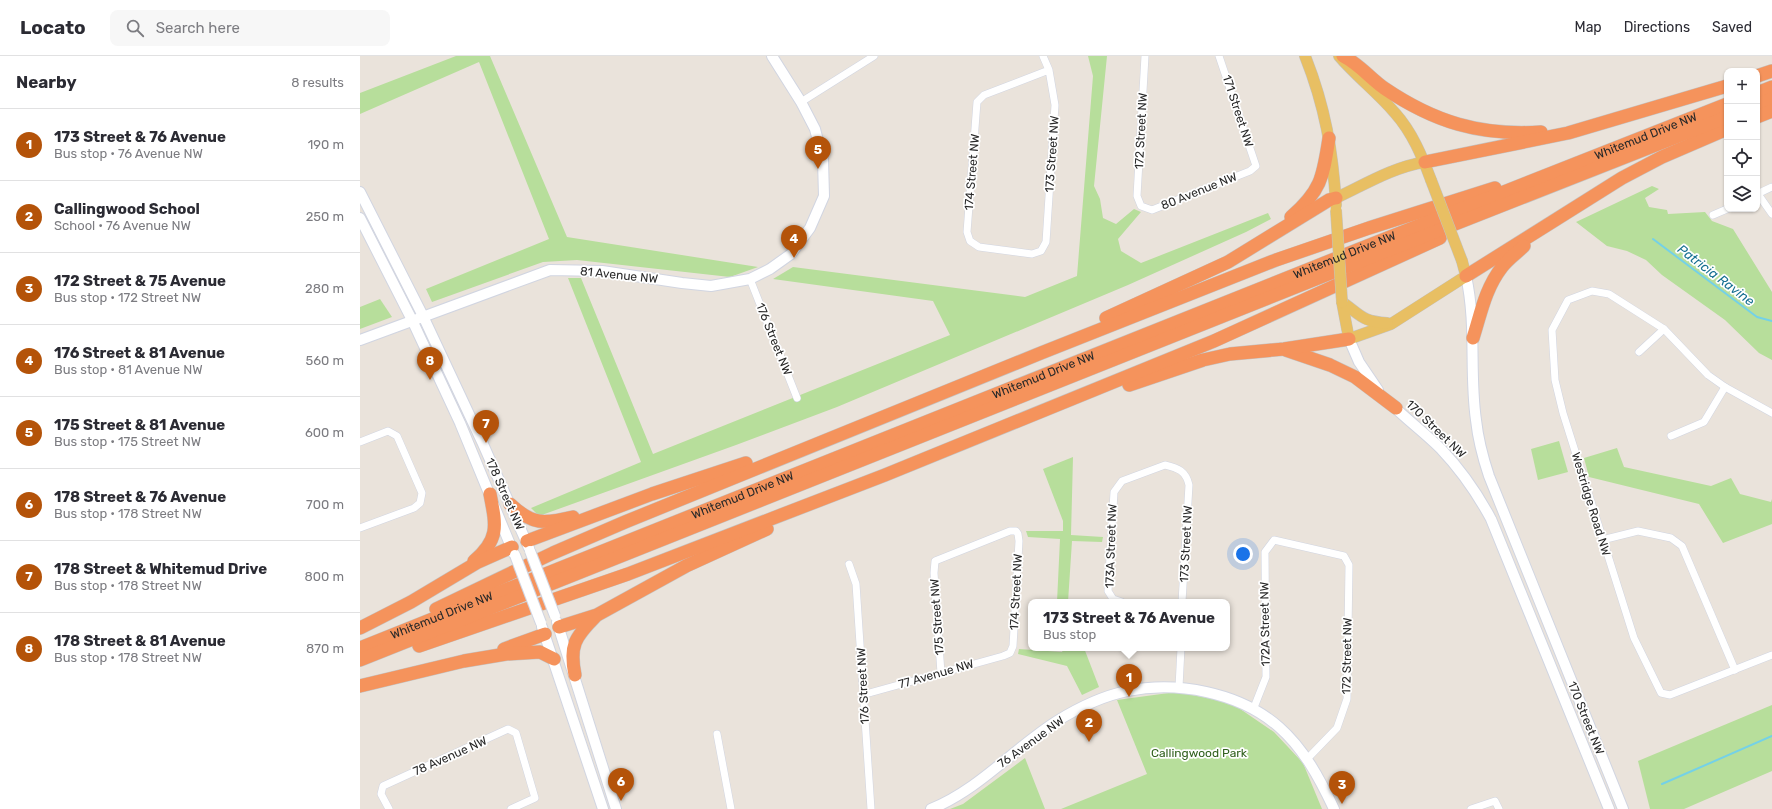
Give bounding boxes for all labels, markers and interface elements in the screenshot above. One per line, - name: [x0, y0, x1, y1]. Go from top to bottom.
- search box: [110, 10, 390, 46]
- text: Locato: [20, 16, 86, 39]
- icon: search: [124, 17, 146, 39]
- text: Search here: [156, 19, 240, 37]
- text: Map: [1575, 19, 1602, 36]
- text: Directions: [1624, 19, 1690, 36]
- text: Saved: [1712, 19, 1752, 36]
- map controls: [1724, 68, 1760, 212]
- button: +: [1724, 68, 1760, 104]
- text: Nearby: [16, 72, 77, 92]
- street label: 171 Street NW: [1220, 73, 1256, 149]
- text: 8 results: [291, 75, 344, 90]
- street label: 172 Street NW: [1132, 92, 1150, 170]
- button: −: [1724, 104, 1760, 140]
- street label: Whitemud Drive NW: [1592, 109, 1699, 163]
- street label: 173 Street NW: [1042, 115, 1062, 193]
- text: 173 Street & 76 Avenue: [54, 128, 226, 146]
- street label: 174 Street NW: [962, 133, 982, 211]
- pin: 5: [805, 136, 831, 169]
- text: 1: [26, 137, 32, 152]
- text: 190 m: [308, 137, 344, 152]
- button: locate: [1724, 140, 1760, 176]
- text: Bus stop · 76 Avenue NW: [54, 146, 203, 161]
- street label: 80 Avenue NW: [1159, 169, 1239, 213]
- button: layers: [1724, 176, 1760, 212]
- text: Callingwood School: [54, 200, 200, 218]
- text: 2: [25, 209, 33, 224]
- text: 250 m: [306, 209, 344, 224]
- text: School · 76 Avenue NW: [54, 218, 191, 233]
- pin: 4: [781, 225, 807, 258]
- street label: Whitemud Drive NW: [1291, 228, 1398, 282]
- water label: Patricia Ravine: [1675, 241, 1757, 309]
- street label: 81 Avenue NW: [579, 264, 659, 286]
- text: 172 Street & 75 Avenue: [54, 272, 226, 290]
- text: 3: [25, 281, 33, 296]
- text: 280 m: [305, 281, 344, 296]
- text: Bus stop · 172 Street NW: [54, 290, 201, 305]
- street label: 176 Street NW: [753, 301, 795, 378]
- text: 176 Street & 81 Avenue: [54, 344, 225, 362]
- pin: 8: [417, 347, 443, 380]
- street label: Whitemud Drive NW: [990, 348, 1097, 402]
- text: 4: [25, 353, 33, 368]
- text: 560 m: [305, 353, 344, 368]
- text: Bus stop · 81 Avenue NW: [54, 362, 203, 377]
- street label: 170 Street NW: [1403, 397, 1469, 461]
- pin: 7: [473, 410, 499, 443]
- text: 175 Street & 81 Avenue: [54, 416, 225, 434]
- text: 5: [25, 425, 33, 440]
- text: 600 m: [305, 425, 344, 440]
- text: Bus stop · 175 Street NW: [54, 434, 201, 449]
- street label: Westridge Road NW: [1569, 450, 1614, 558]
- street label: 178 Street NW: [483, 456, 527, 533]
- street label: Whitemud Drive NW: [689, 468, 796, 522]
- text: 178 Street & 76 Avenue: [54, 488, 226, 506]
- text: 6: [25, 497, 33, 512]
- text: 700 m: [306, 497, 344, 512]
- street label: 173A Street NW: [1103, 503, 1119, 589]
- street label: 173 Street NW: [1177, 505, 1195, 583]
- text: Bus stop · 178 Street NW: [54, 506, 202, 521]
- your location: [1233, 544, 1253, 564]
- street label: 174 Street NW: [1007, 553, 1025, 631]
- text: 178 Street & Whitemud Drive: [54, 560, 267, 578]
- text: 7: [25, 569, 33, 584]
- text: 800 m: [304, 569, 344, 584]
- text: Bus stop · 178 Street NW: [54, 578, 202, 593]
- street label: 175 Street NW: [927, 578, 947, 656]
- street label: 172A Street NW: [1257, 581, 1273, 666]
- street label: Whitemud Drive NW: [388, 589, 495, 642]
- popup: [1028, 599, 1230, 651]
- text: 173 Street & 76 Avenue: [1043, 609, 1215, 627]
- street label: 172 Street NW: [1339, 617, 1355, 695]
- text: Bus stop: [1043, 627, 1096, 642]
- text: 178 Street & 81 Avenue: [54, 632, 226, 650]
- text: 8: [25, 641, 33, 656]
- text: 870 m: [306, 641, 344, 656]
- street label: 176 Street NW: [854, 647, 872, 725]
- text: Bus stop · 178 Street NW: [54, 650, 202, 665]
- street label: 77 Avenue NW: [897, 656, 976, 691]
- pin: 1: [1116, 664, 1142, 697]
- street label: 170 Street NW: [1565, 679, 1607, 757]
- pin: 2: [1076, 709, 1102, 742]
- street label: 76 Avenue NW: [995, 713, 1067, 771]
- street label: 78 Avenue NW: [411, 733, 489, 779]
- park label: Callingwood Park: [1151, 746, 1248, 760]
- pin: 6: [608, 768, 634, 801]
- pin: 3: [1329, 771, 1355, 804]

